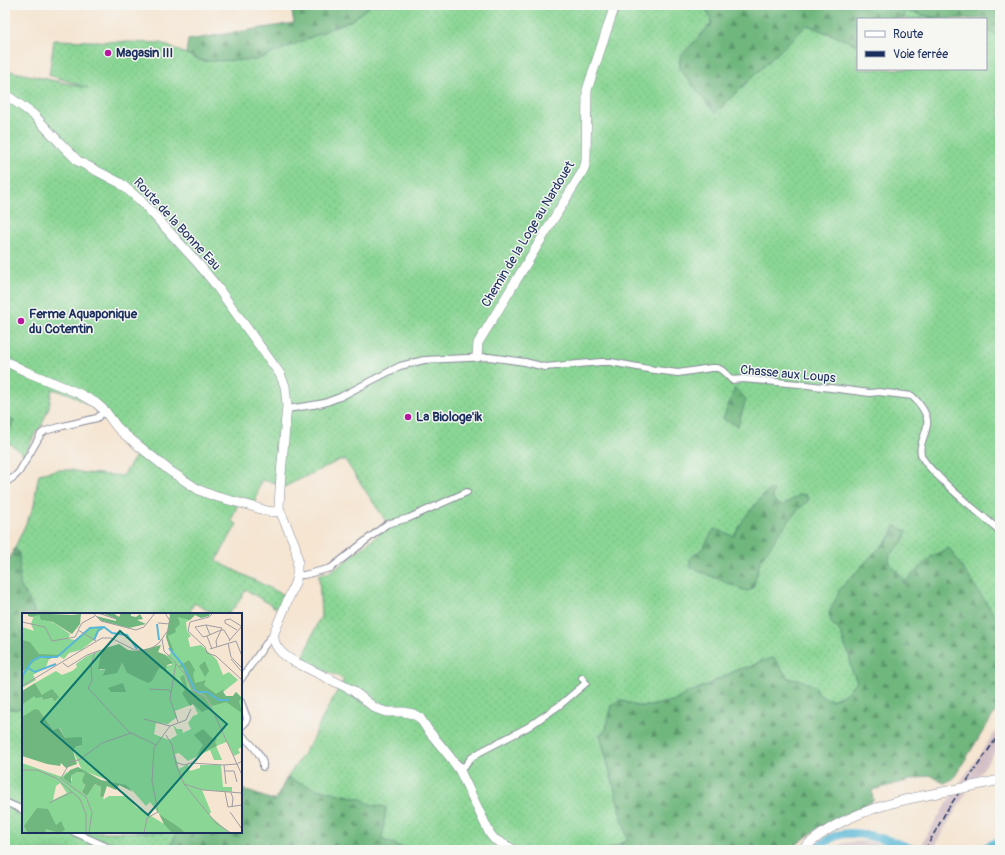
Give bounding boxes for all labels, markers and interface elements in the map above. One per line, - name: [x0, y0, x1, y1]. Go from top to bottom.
- legend: [857, 18, 987, 70]
- text: Route: [893, 27, 923, 42]
- place label: Magasin III: [116, 45, 173, 61]
- text: Voie ferrée: [893, 47, 948, 62]
- marker: Magasin III: [103, 48, 113, 58]
- street label: Chemin de la Loge au Nardouet: [478, 157, 578, 310]
- street label: Route de la Bonne Eau: [130, 174, 224, 274]
- place label: Ferme Aquaponique du Cotentin: [29, 306, 138, 337]
- marker: Ferme Aquaponique du Cotentin: [16, 316, 26, 326]
- street label: Chasse aux Loups: [740, 362, 836, 386]
- place label: La Biologe'ik: [416, 409, 483, 425]
- marker: La Biologe'ik: [403, 412, 413, 422]
- inset map: [22, 613, 242, 833]

